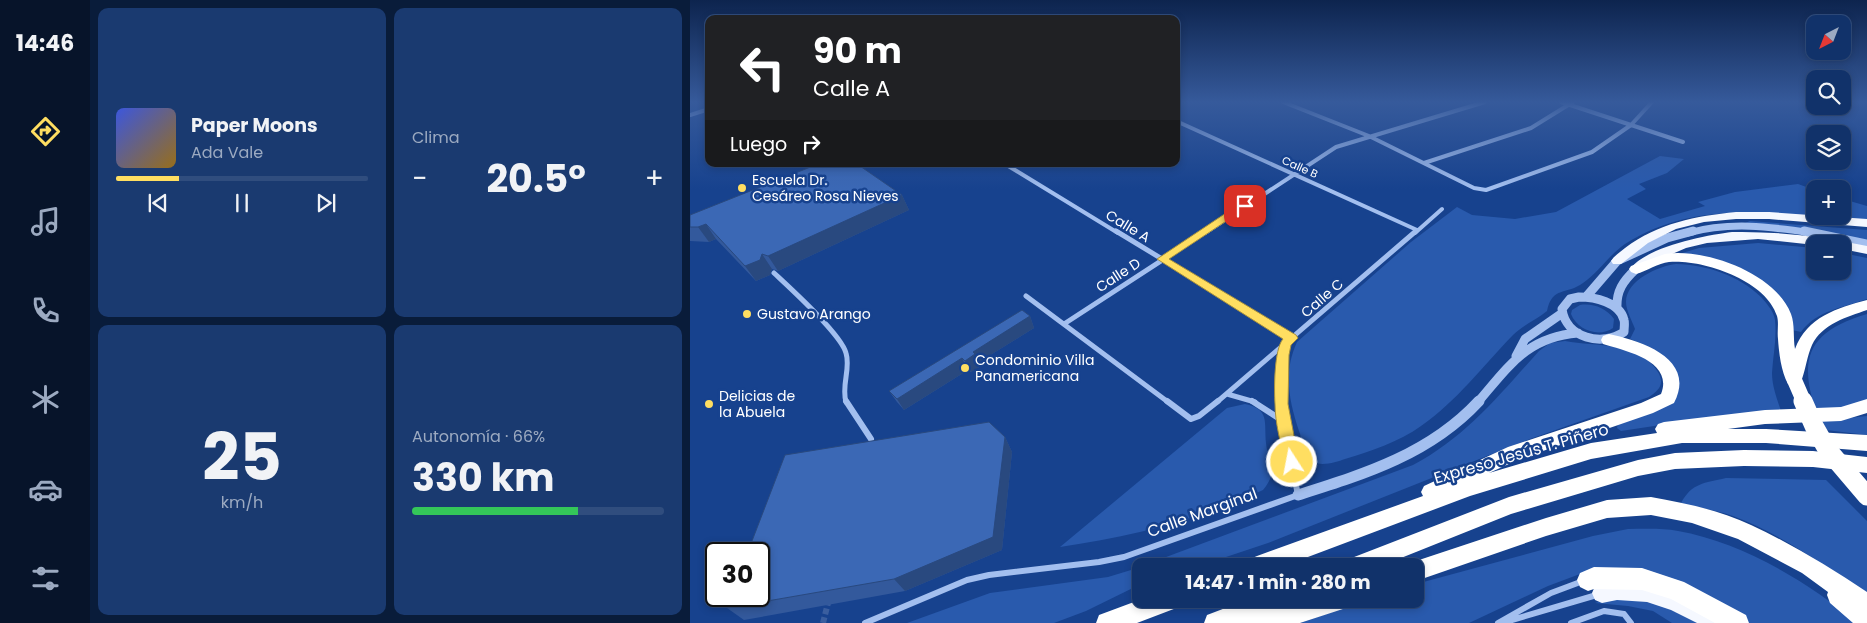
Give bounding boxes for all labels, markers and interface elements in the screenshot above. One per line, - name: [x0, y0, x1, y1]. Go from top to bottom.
- north arrow: [1806, 15, 1851, 60]
- map controls: [1806, 15, 1851, 280]
- text: 90 m: [813, 26, 902, 75]
- text: 14:46: [16, 28, 74, 59]
- icon: left: [730, 35, 795, 100]
- button: search: [1806, 70, 1851, 115]
- text: Calle A: [813, 73, 890, 104]
- text: Paper Moons: [191, 112, 318, 139]
- icon: directions: [28, 114, 63, 149]
- button: layers: [1806, 125, 1851, 170]
- text: Clima: [412, 126, 460, 149]
- icon: right: [797, 130, 825, 158]
- text: Luego: [730, 131, 787, 158]
- text: Ada Vale: [191, 141, 263, 164]
- text: 20.5°: [486, 152, 586, 205]
- street label: Calle B: [1279, 152, 1321, 182]
- text: −: [412, 159, 427, 198]
- text: +: [645, 159, 664, 198]
- place label: Escuela Dr. Cesáreo Rosa Nieves: [752, 170, 899, 206]
- button: +: [1806, 180, 1851, 225]
- marker: Escuela Dr. Cesáreo Rosa Nieves: [736, 182, 748, 194]
- pin: [1224, 185, 1266, 227]
- icon: previous: [144, 189, 172, 217]
- icon: pause: [228, 189, 256, 217]
- icon: next: [312, 189, 340, 217]
- icon: arrive: [1231, 192, 1259, 220]
- icon: music: [28, 204, 63, 239]
- street label: Calle A: [1102, 205, 1154, 247]
- button: −: [1806, 235, 1851, 280]
- street label: Calle D: [1092, 253, 1144, 297]
- street label: Calle C: [1296, 274, 1348, 322]
- icon: phone: [28, 293, 63, 328]
- place label: Gustavo Arango: [757, 304, 871, 324]
- marker: Gustavo Arango: [741, 308, 753, 320]
- place label: Condominio Villa Panamericana: [975, 350, 1094, 386]
- marker: Condominio Villa Panamericana: [959, 362, 971, 374]
- icon: climate: [28, 382, 63, 417]
- place label: Delicias de la Abuela: [719, 386, 795, 422]
- marker: Delicias de la Abuela: [703, 398, 715, 410]
- text: 25: [202, 412, 282, 503]
- street label: Expreso Jesús T. Piñero: [1431, 417, 1611, 489]
- text: Autonomía · 66%: [412, 425, 545, 448]
- position arrow: [1265, 435, 1317, 487]
- text: 330 km: [412, 451, 555, 504]
- icon: car: [28, 472, 63, 507]
- street label: Calle Marginal: [1144, 482, 1260, 543]
- text: km/h: [221, 491, 263, 514]
- speed limit sign: 30: [705, 542, 770, 607]
- icon: filters: [28, 561, 63, 596]
- text: 14:47 · 1 min · 280 m: [1185, 569, 1371, 596]

